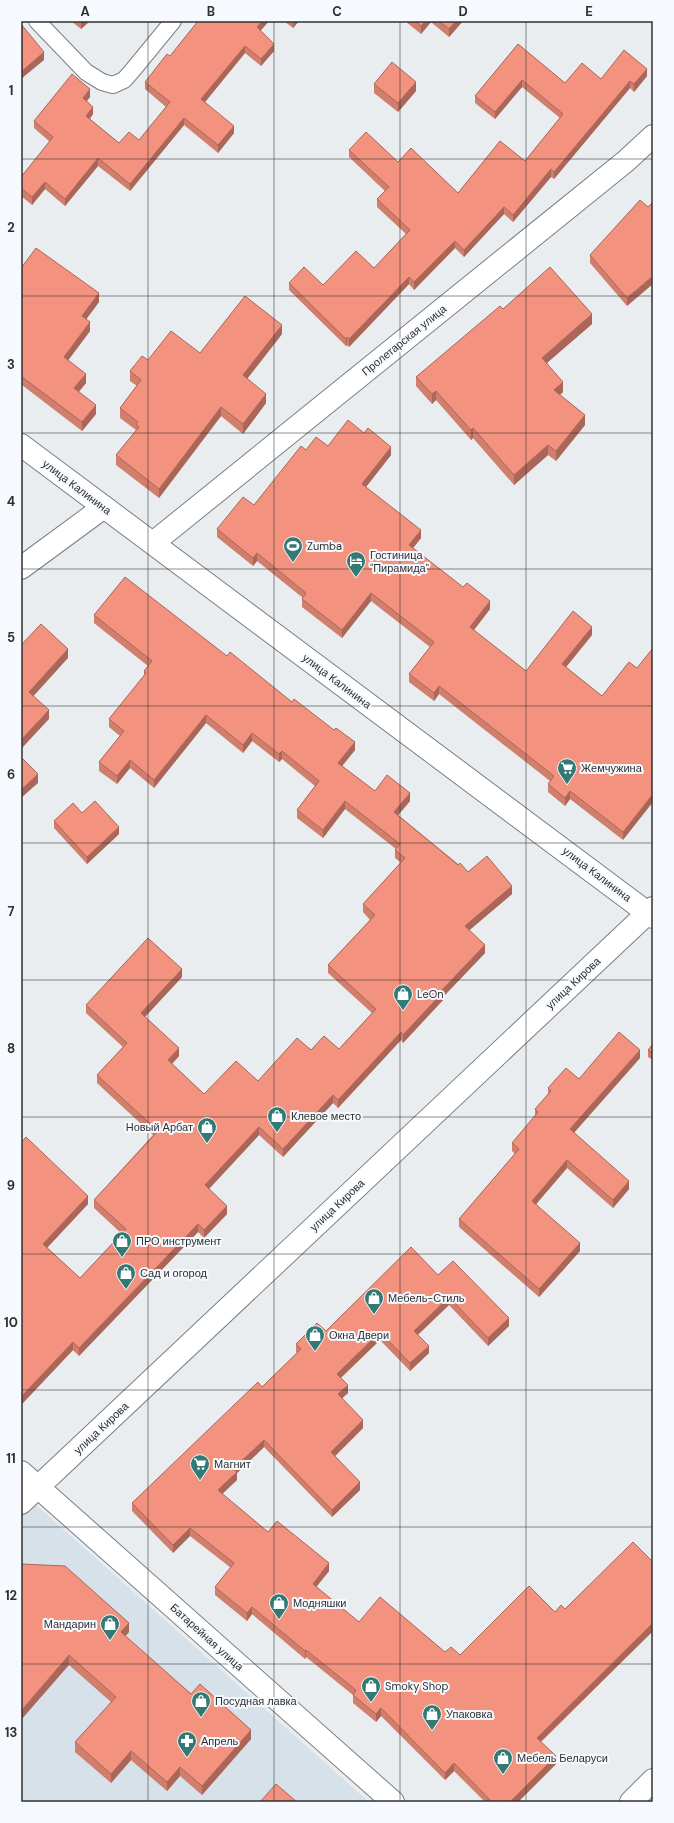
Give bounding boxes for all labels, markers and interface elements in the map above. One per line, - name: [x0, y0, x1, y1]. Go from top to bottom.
- text: A: [80, 3, 90, 20]
- text: B: [207, 3, 215, 20]
- text: C: [332, 3, 342, 20]
- text: D: [458, 3, 468, 20]
- text: E: [585, 3, 593, 20]
- text: 1: [9, 82, 13, 99]
- text: 2: [7, 219, 15, 236]
- street label: Пролетарская улица: [359, 301, 450, 378]
- text: 3: [7, 356, 15, 373]
- street label: улица Калинина: [40, 457, 115, 518]
- text: 4: [7, 493, 15, 510]
- sports icon: Zumba: [282, 535, 304, 563]
- place label: Zumba: [307, 539, 342, 553]
- place label: Гостиница "Пирамида": [370, 548, 429, 575]
- hotel icon: Гостиница "Пирамида": [345, 550, 367, 578]
- text: 5: [7, 629, 15, 646]
- street label: улица Калинина: [300, 651, 375, 712]
- supermarket icon: Жемчужина: [556, 757, 578, 785]
- place label: Жемчужина: [581, 761, 643, 775]
- text: 6: [7, 766, 15, 783]
- street label: улица Калинина: [560, 844, 635, 905]
- text: 7: [8, 903, 15, 920]
- street label: улица Кирова: [543, 953, 604, 1012]
- shop icon: LeOn: [392, 983, 414, 1011]
- place label: LeOn: [417, 987, 444, 1001]
- text: 8: [7, 1040, 15, 1057]
- shop icon: Клевое место: [266, 1105, 288, 1133]
- place label: Клевое место: [291, 1109, 361, 1123]
- shop icon: Новый Арбат: [196, 1116, 218, 1144]
- place label: Новый Арбат: [126, 1120, 193, 1134]
- street label: улица Кирова: [307, 1175, 368, 1234]
- text: 9: [7, 1177, 15, 1194]
- shop icon: ПРО инструмент: [111, 1230, 133, 1258]
- place label: ПРО инструмент: [136, 1234, 221, 1248]
- shop icon: Сад и огород: [115, 1262, 137, 1290]
- place label: Сад и огород: [140, 1266, 208, 1280]
- shop icon: Мебель-Стиль: [363, 1287, 385, 1315]
- place label: Мебель-Стиль: [388, 1291, 465, 1305]
- text: 10: [4, 1314, 18, 1331]
- shop icon: Окна Двери: [304, 1324, 326, 1352]
- place label: Окна Двери: [329, 1328, 389, 1342]
- street label: улица Кирова: [71, 1398, 132, 1457]
- text: 11: [6, 1450, 16, 1467]
- supermarket icon: Магнит: [189, 1453, 211, 1481]
- place label: Магнит: [214, 1457, 251, 1471]
- text: 12: [5, 1587, 17, 1604]
- shop icon: Модняшки: [268, 1592, 290, 1620]
- place label: Модняшки: [293, 1596, 346, 1610]
- street label: Батарейная улица: [167, 1600, 247, 1674]
- shop icon: Мандарин: [99, 1613, 121, 1641]
- place label: Мандарин: [44, 1617, 96, 1631]
- shop icon: Smoky Shop: [360, 1675, 382, 1703]
- place label: Smoky Shop: [385, 1679, 449, 1693]
- shop icon: Посудная лавка: [190, 1690, 212, 1718]
- place label: Посудная лавка: [215, 1694, 298, 1708]
- shop icon: Упаковка: [421, 1703, 443, 1731]
- place label: Упаковка: [446, 1707, 494, 1721]
- text: 13: [5, 1724, 17, 1741]
- pharmacy icon: Апрель: [176, 1730, 198, 1758]
- place label: Апрель: [201, 1734, 239, 1748]
- shop icon: Мебель Беларуси: [492, 1747, 514, 1775]
- place label: Мебель Беларуси: [517, 1751, 608, 1765]

